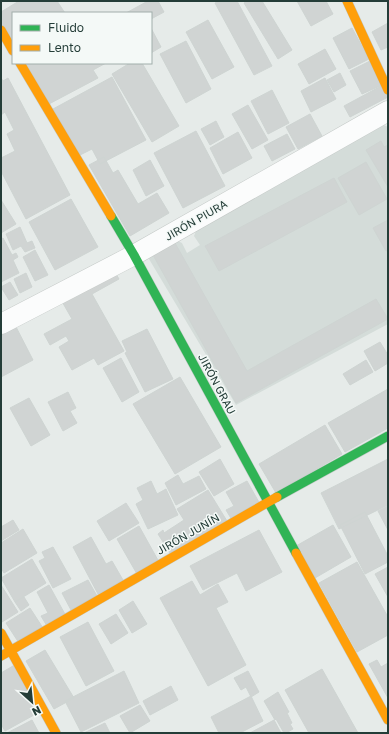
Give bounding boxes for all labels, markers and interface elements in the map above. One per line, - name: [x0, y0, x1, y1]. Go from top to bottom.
- legend: [12, 12, 152, 64]
- text: Fluido: [48, 20, 84, 35]
- text: Lento: [48, 40, 81, 55]
- street label: JIRÓN PIURA: [162, 196, 230, 243]
- street label: JIRÓN GRAU: [196, 351, 239, 416]
- street label: JIRÓN JUNÍN: [154, 510, 222, 557]
- north arrow: [12, 682, 52, 722]
- text: N: [30, 704, 43, 719]

